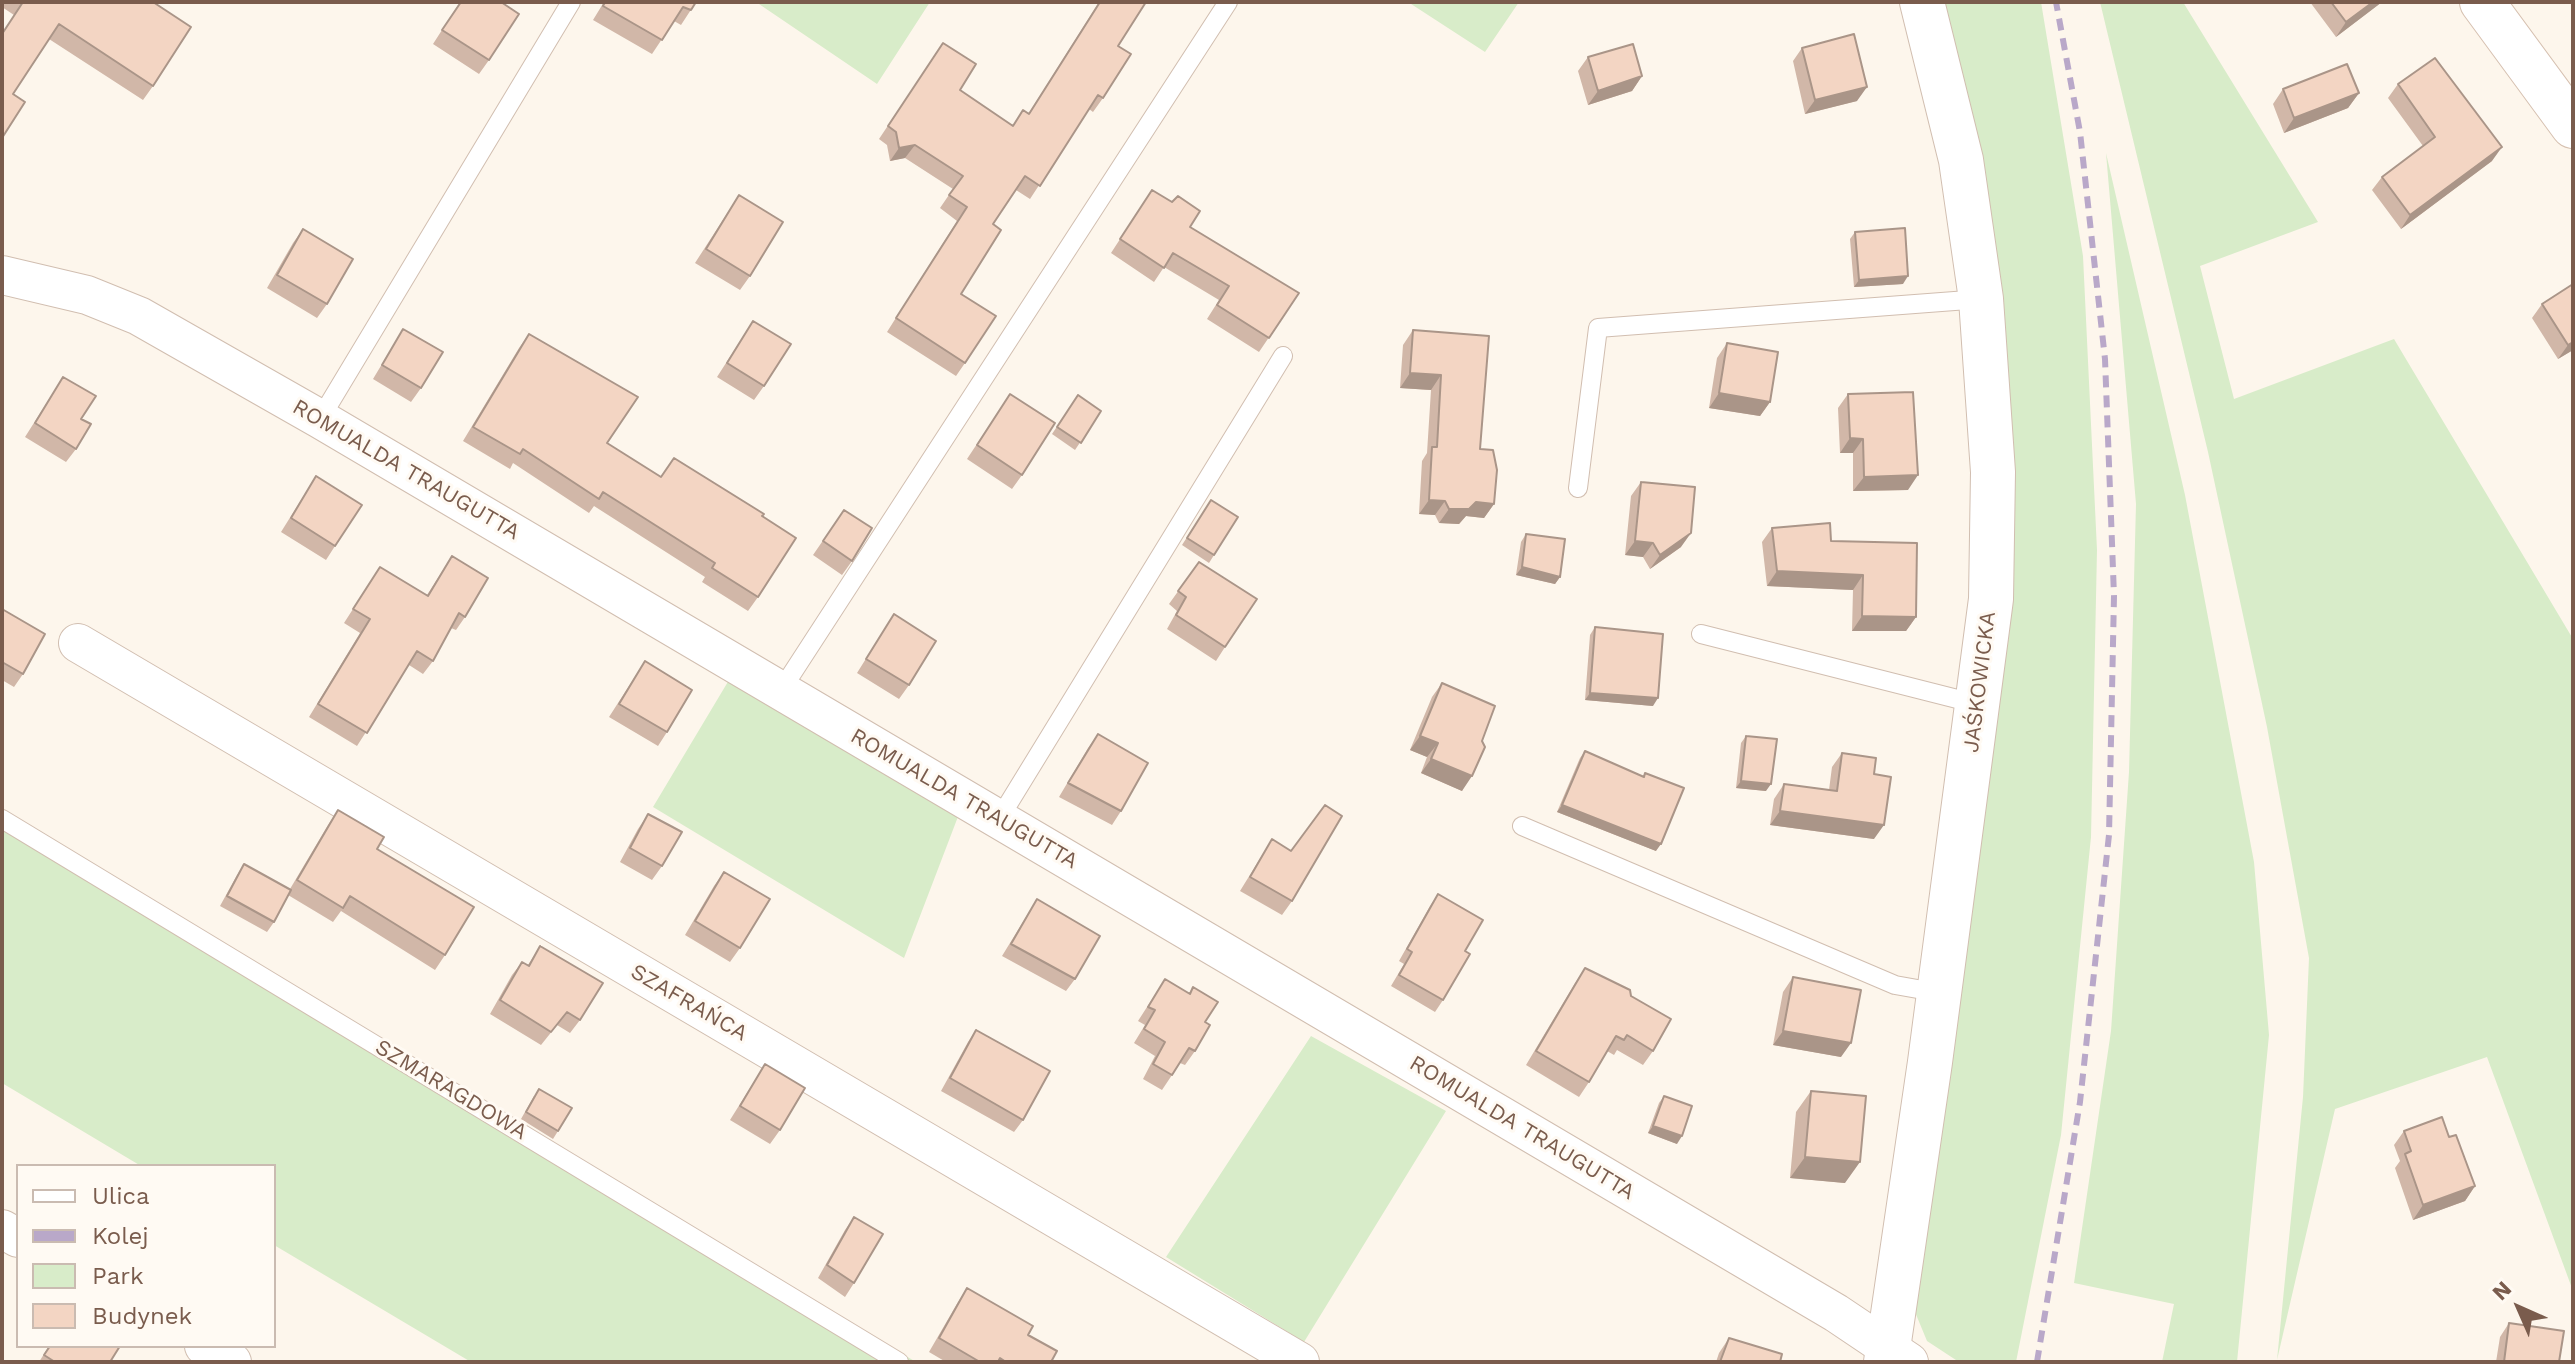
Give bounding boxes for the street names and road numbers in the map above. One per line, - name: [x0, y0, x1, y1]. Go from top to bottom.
- street label: ROMUALDA TRAUGUTTA: [288, 394, 524, 546]
- street label: JAŚKOWICKA: [1958, 610, 2002, 754]
- street label: ROMUALDA TRAUGUTTA: [846, 723, 1082, 875]
- street label: SZAFRAŃCA: [626, 959, 752, 1047]
- street label: SZMARAGDOWA: [370, 1034, 532, 1146]
- street label: ROMUALDA TRAUGUTTA: [1405, 1050, 1639, 1206]

